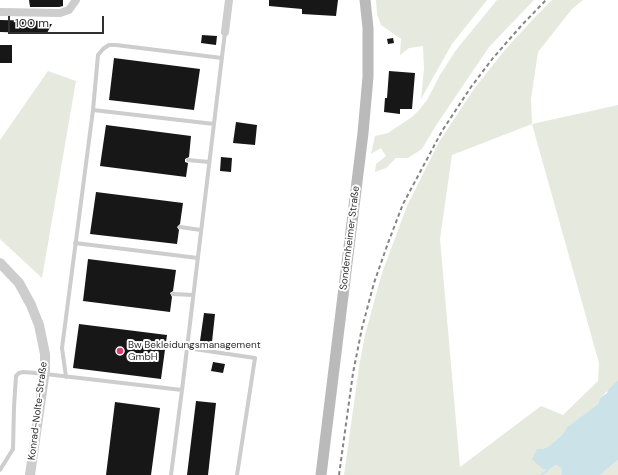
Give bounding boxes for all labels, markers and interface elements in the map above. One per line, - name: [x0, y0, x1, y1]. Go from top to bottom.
- scale bar: [10, 8, 106, 34]
- text: 100 m: [15, 15, 49, 31]
- street label: Sondernheimer Straße: [338, 185, 362, 291]
- place label: Bw Bekleidungsmanagement GmbH: [128, 339, 261, 362]
- marker: Bw Bekleidungsmanagement GmbH: [115, 346, 125, 356]
- street label: Konrad-Nolte-Straße: [26, 361, 50, 461]

